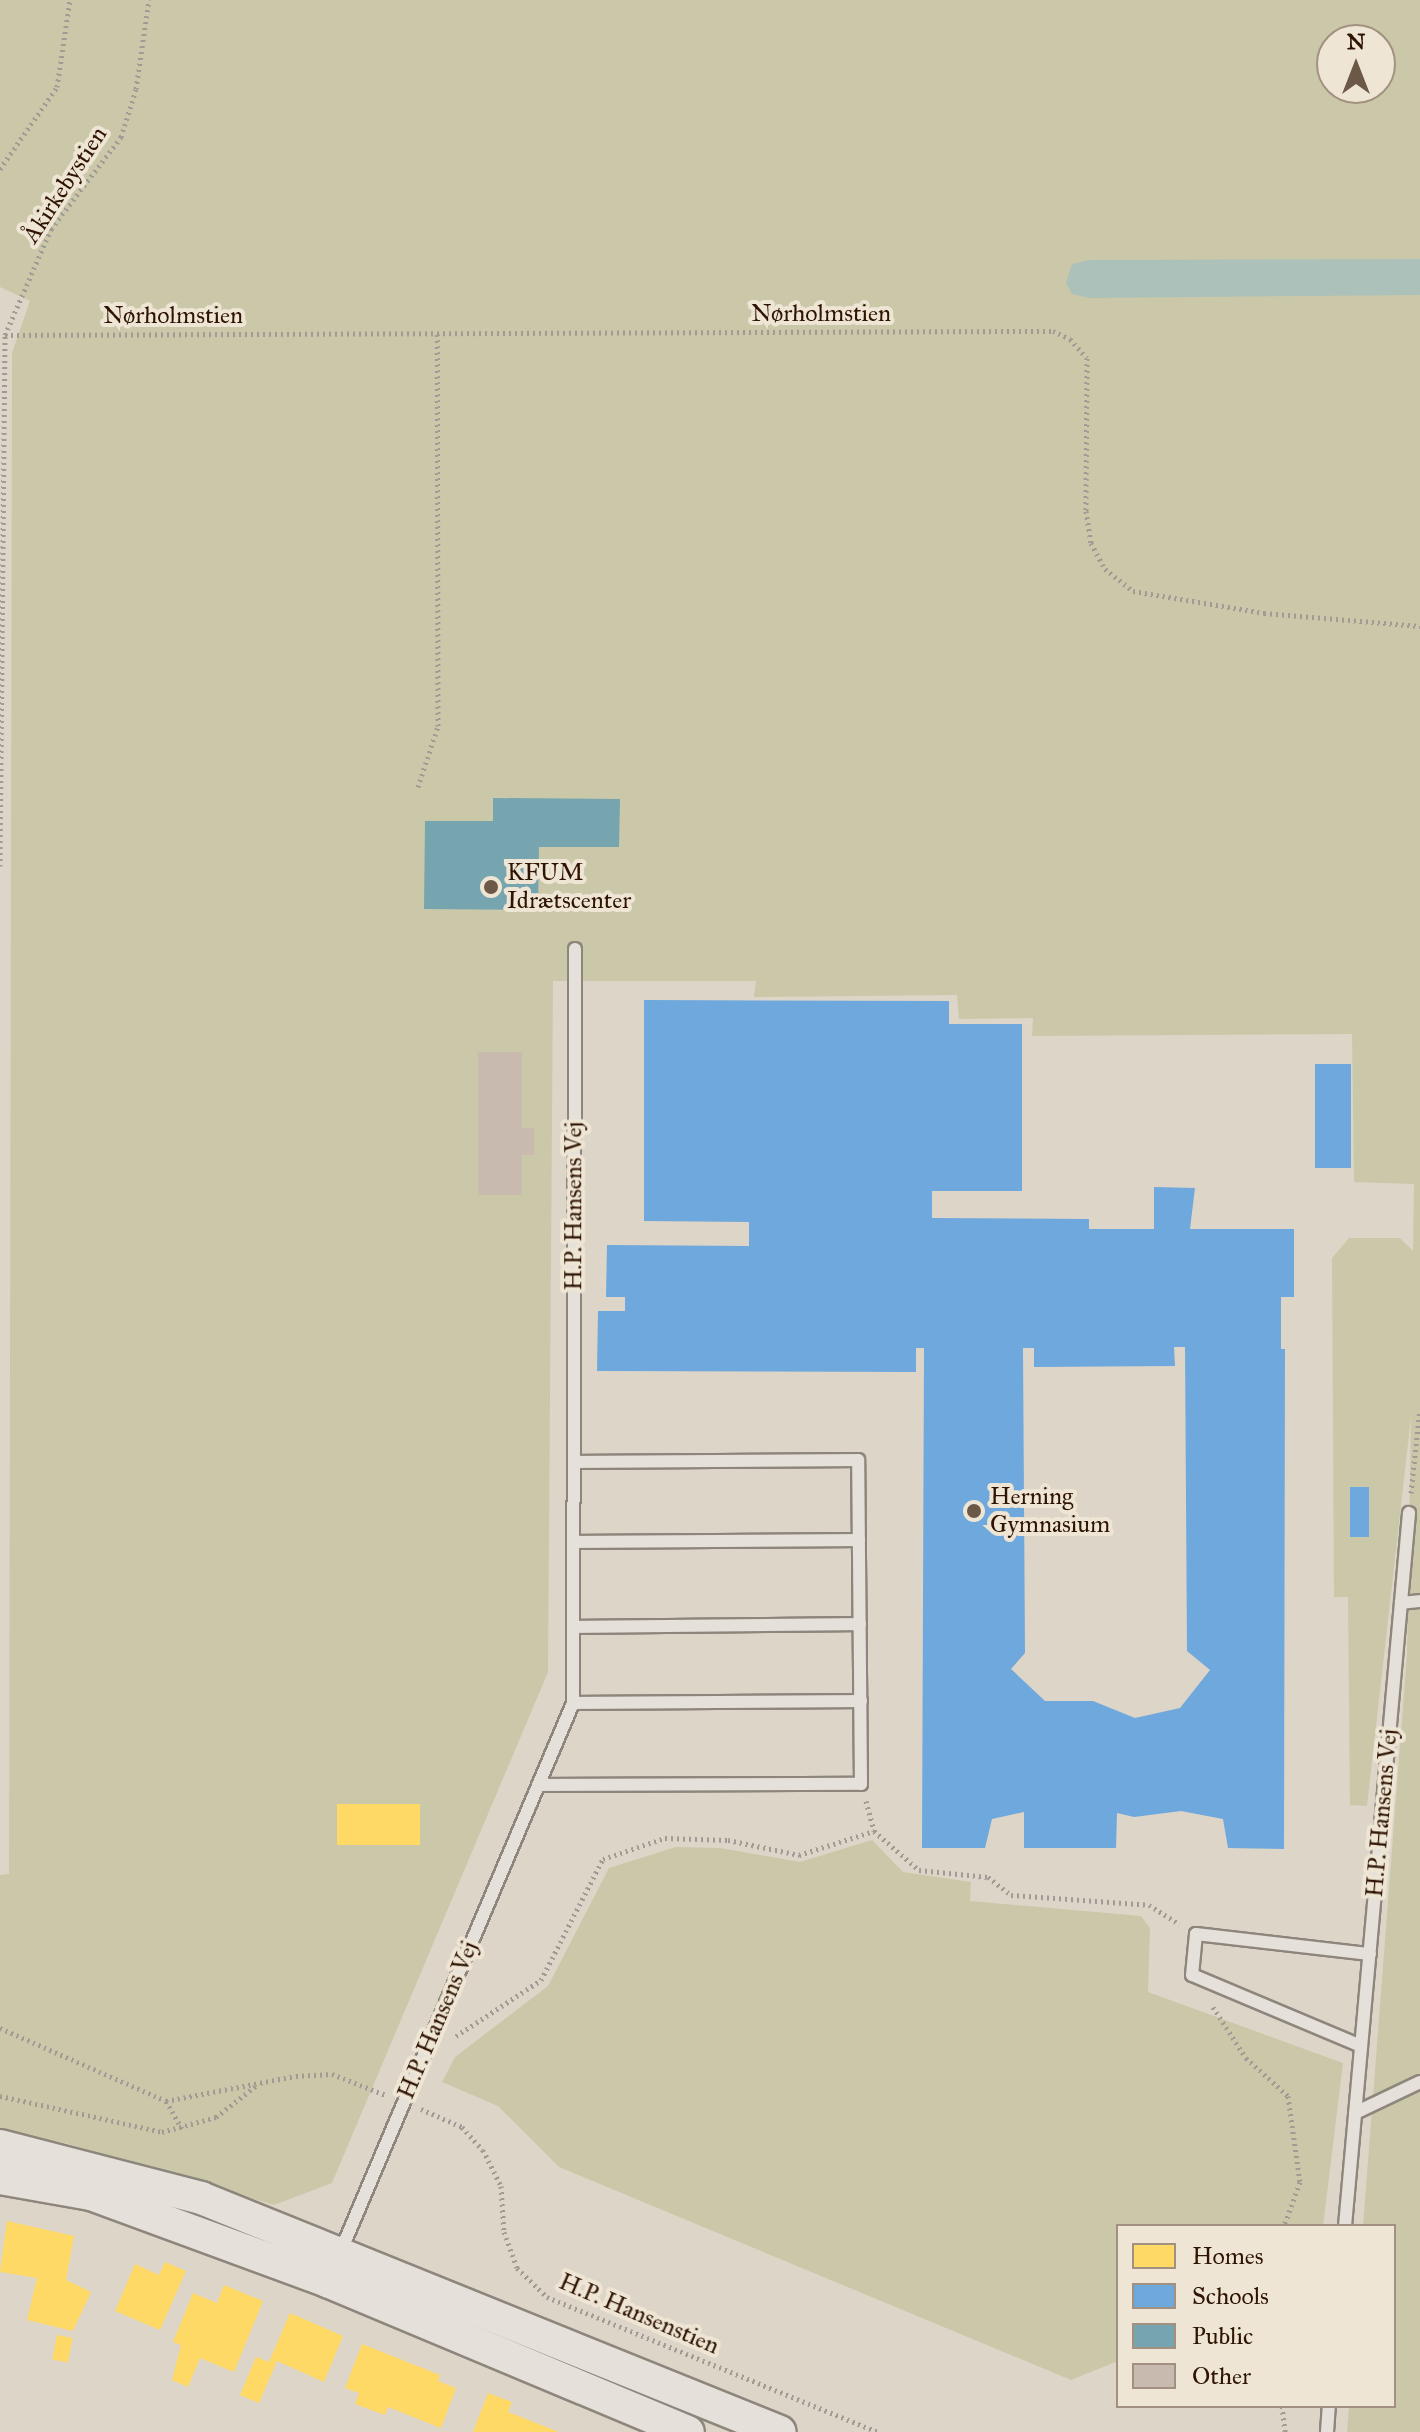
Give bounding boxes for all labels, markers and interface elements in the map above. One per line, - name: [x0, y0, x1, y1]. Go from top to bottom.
- north arrow: [1316, 24, 1396, 104]
- text: N: [1347, 28, 1365, 55]
- street label: Åkirkebystien: [17, 121, 113, 249]
- street label: Nørholmstien: [751, 300, 891, 328]
- street label: Nørholmstien: [103, 302, 243, 330]
- place label: KFUM Idrætscenter: [507, 859, 631, 915]
- marker: KFUM Idrætscenter: [482, 878, 500, 896]
- street label: H.P. Hansens Vej: [560, 1122, 588, 1290]
- place label: Herning Gymnasium: [990, 1483, 1110, 1539]
- marker: Herning Gymnasium: [965, 1502, 983, 1520]
- street label: H.P. Hansens Vej: [1360, 1728, 1404, 1898]
- street label: H.P. Hansens Vej: [392, 1937, 484, 2103]
- legend: [1116, 2224, 1396, 2408]
- text: Homes: [1192, 2241, 1264, 2271]
- street label: H.P. Hansenstien: [555, 2267, 723, 2361]
- text: Schools: [1192, 2281, 1269, 2311]
- text: Public: [1192, 2321, 1253, 2351]
- text: Other: [1192, 2361, 1251, 2391]

